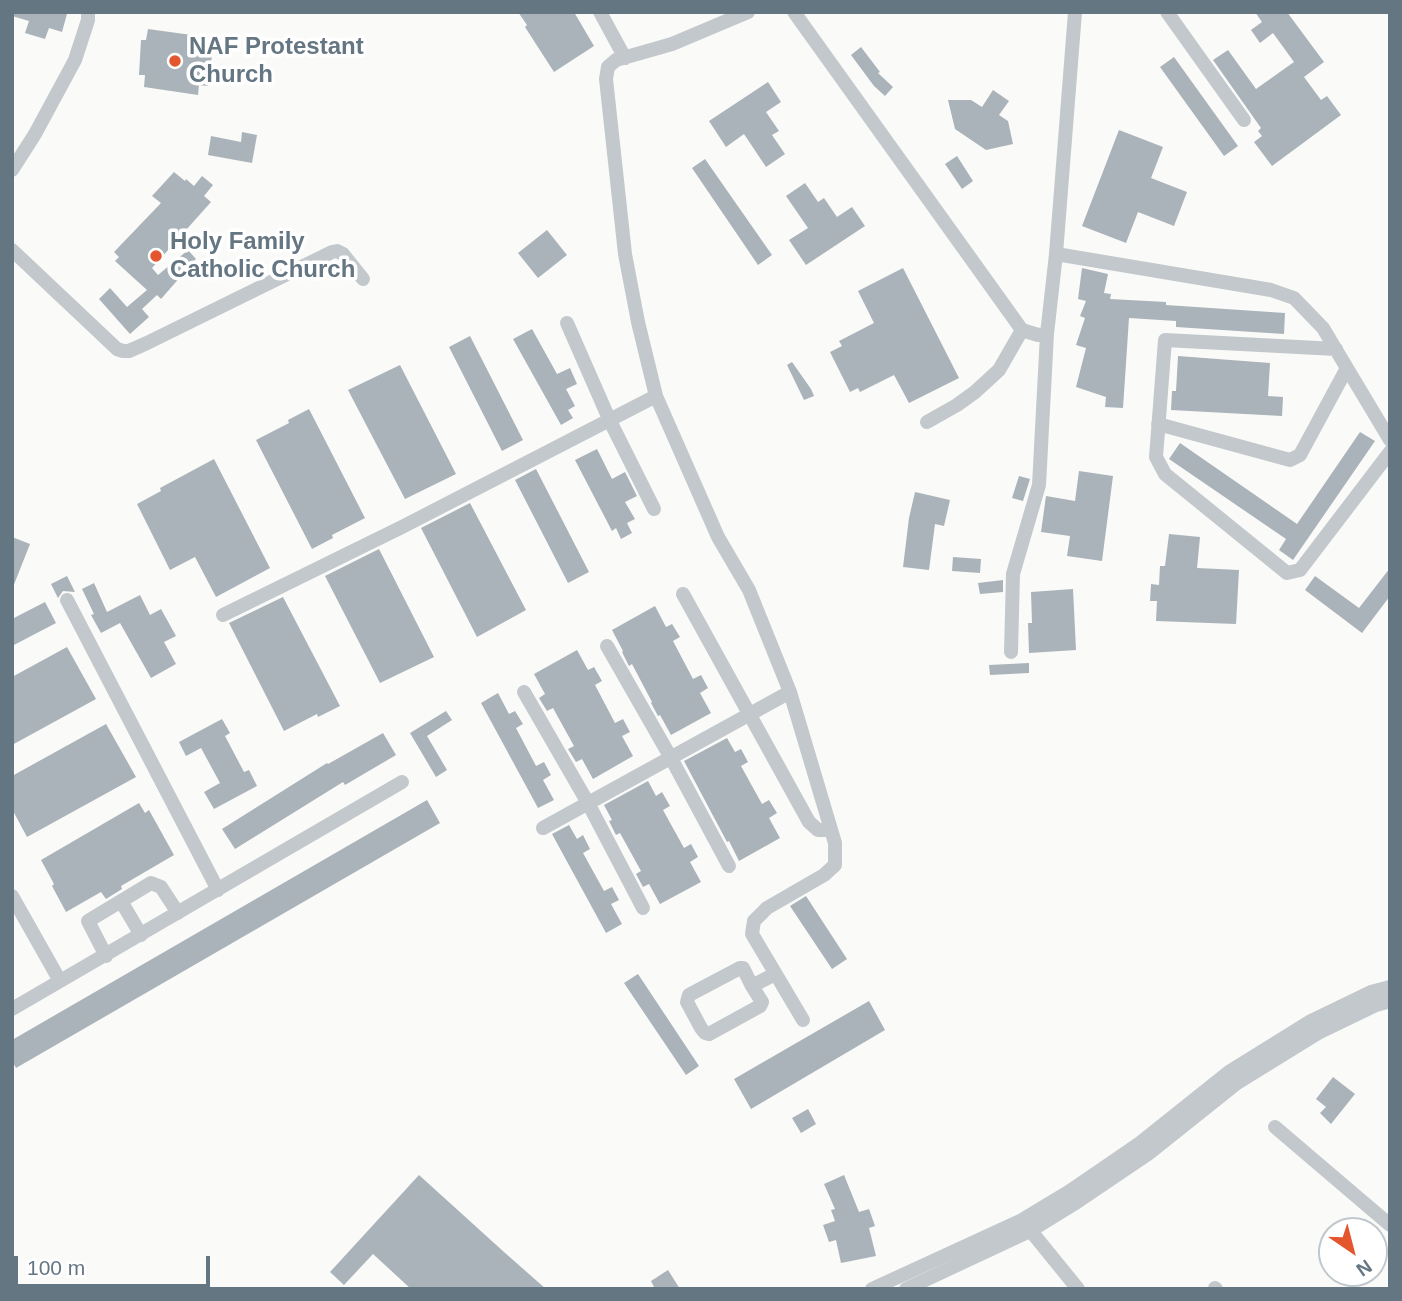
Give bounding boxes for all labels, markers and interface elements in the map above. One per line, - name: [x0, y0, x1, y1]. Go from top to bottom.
- place label: NAF Protestant Church: [189, 33, 364, 89]
- marker: NAF Protestant Church: [167, 53, 183, 69]
- place label: Holy Family Catholic Church: [170, 228, 355, 284]
- marker: Holy Family Catholic Church: [148, 248, 164, 264]
- north arrow: [1318, 1217, 1388, 1287]
- scale bar: [18, 1242, 214, 1286]
- text: N: [1353, 1255, 1376, 1281]
- text: 100 m: [27, 1256, 85, 1279]

